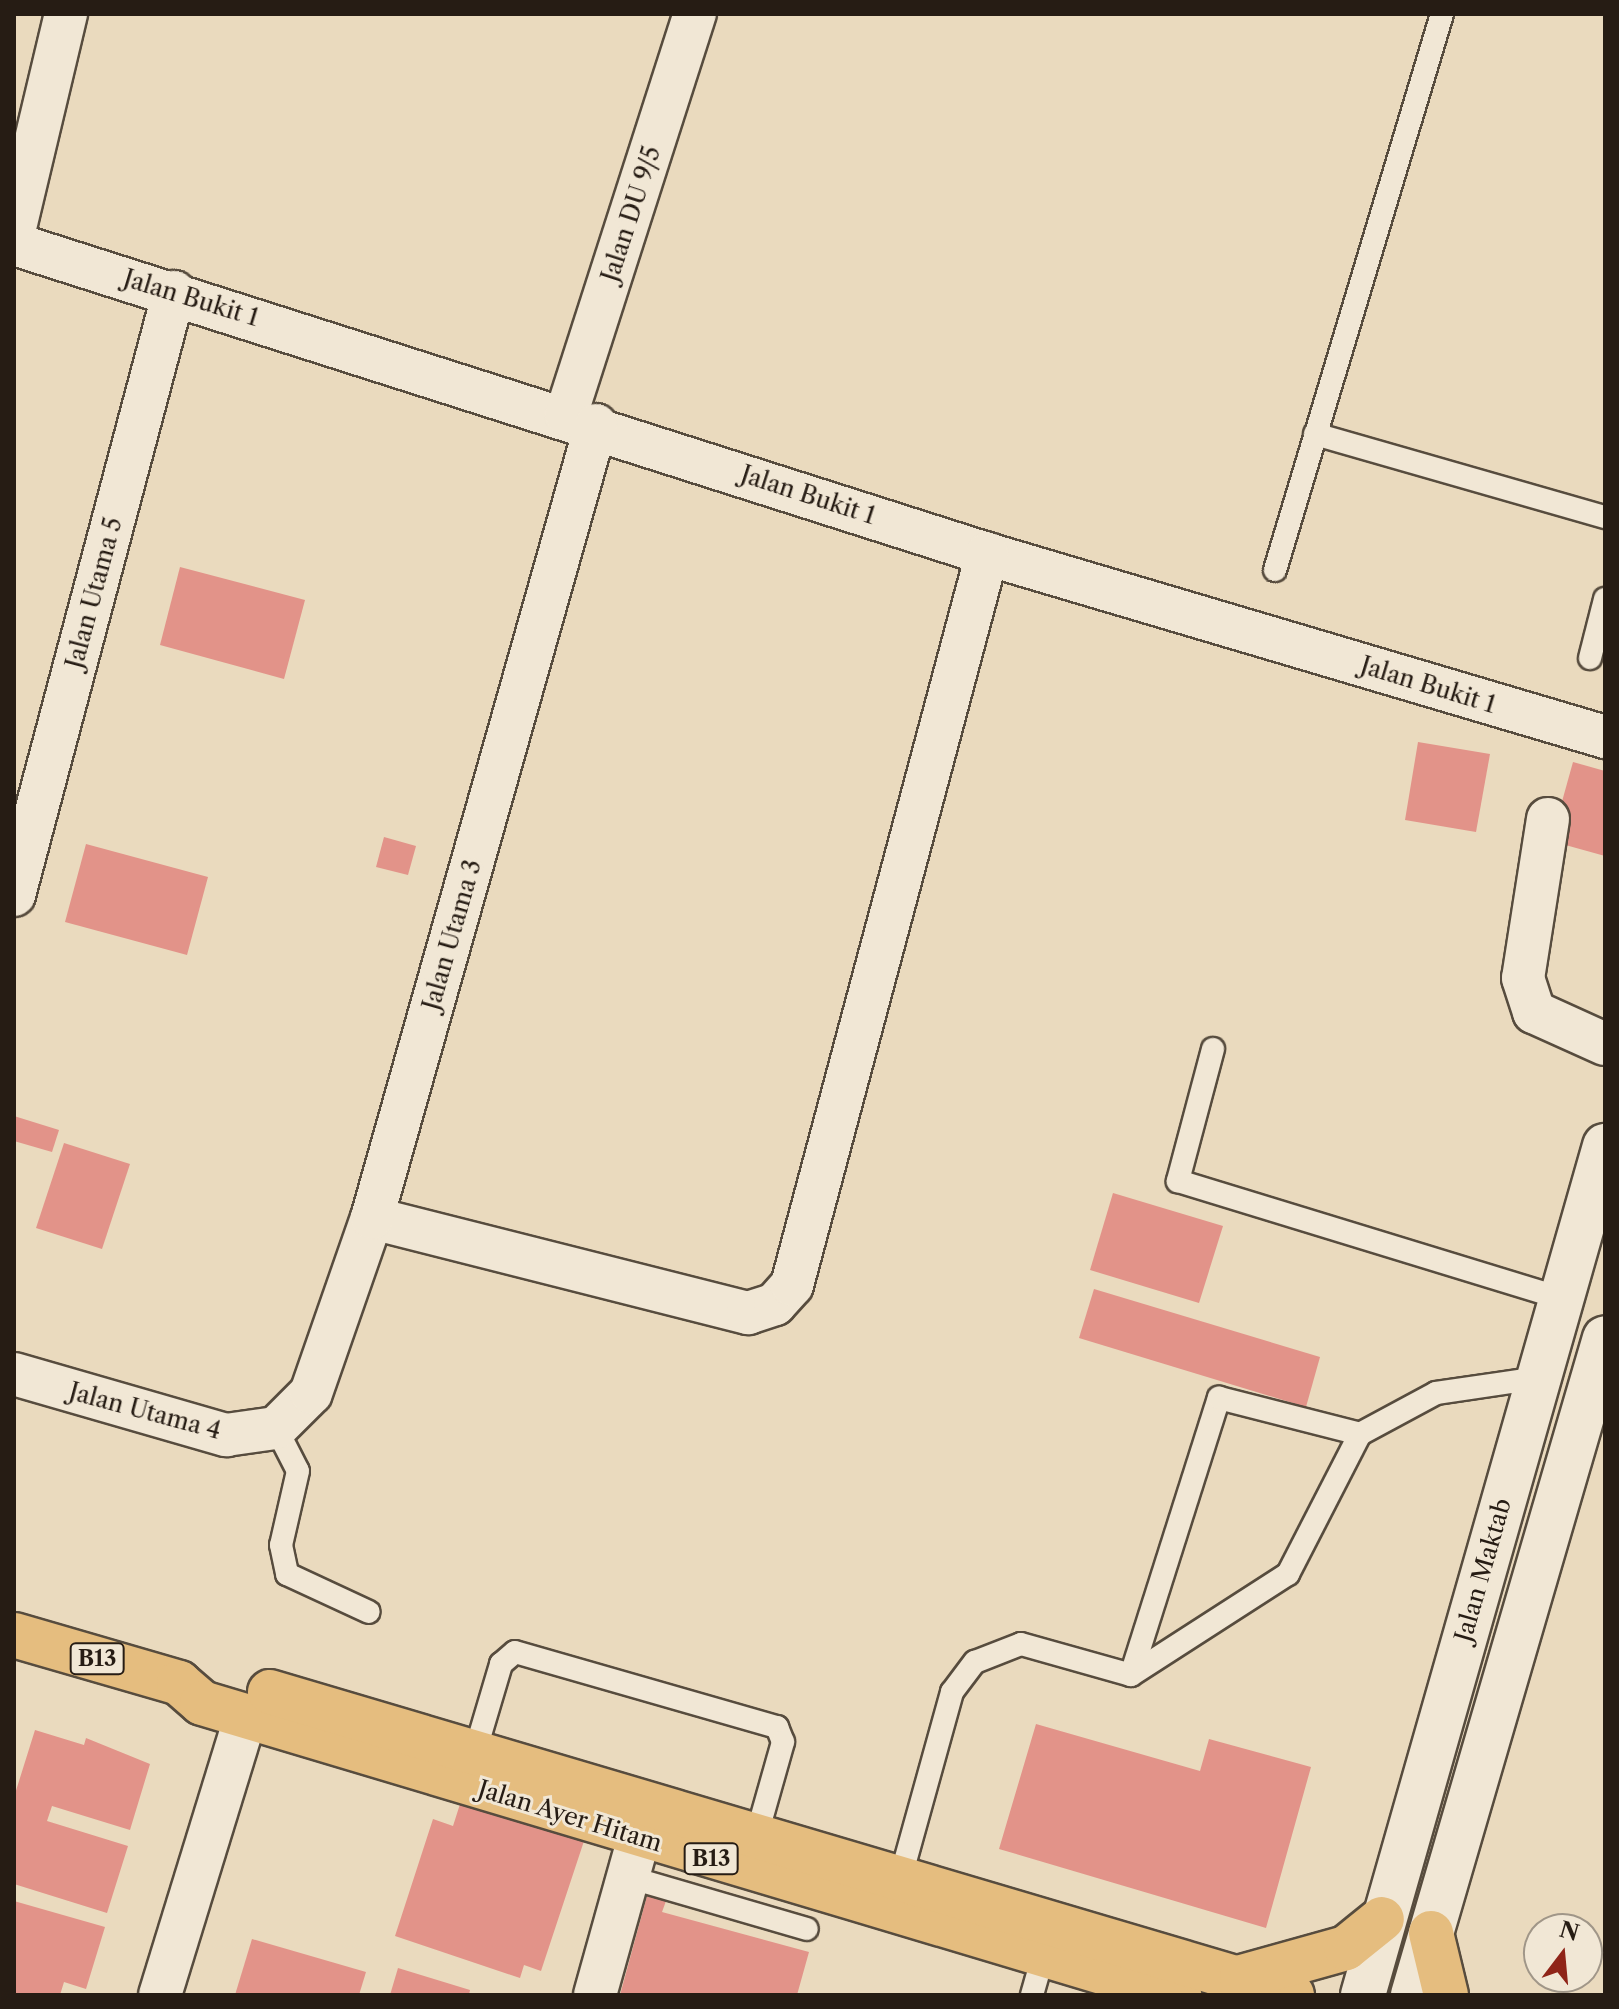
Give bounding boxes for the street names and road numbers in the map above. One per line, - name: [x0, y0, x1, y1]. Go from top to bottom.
- street label: Jalan DU 9/5: [596, 142, 666, 286]
- street label: Jalan Bukit 1: [120, 264, 262, 332]
- street label: Jalan Bukit 1: [737, 460, 879, 530]
- street label: Jalan Utama 5: [60, 514, 128, 672]
- street label: Jalan Bukit 1: [1357, 651, 1499, 719]
- street label: Jalan Utama 3: [417, 856, 487, 1014]
- street label: Jalan Utama 4: [66, 1377, 224, 1445]
- street label: Jalan Maktab: [1449, 1495, 1517, 1645]
- road number: B13: [69, 1641, 125, 1677]
- street label: Jalan Ayer Hitam: [474, 1774, 666, 1858]
- road number: B13: [683, 1841, 739, 1877]

